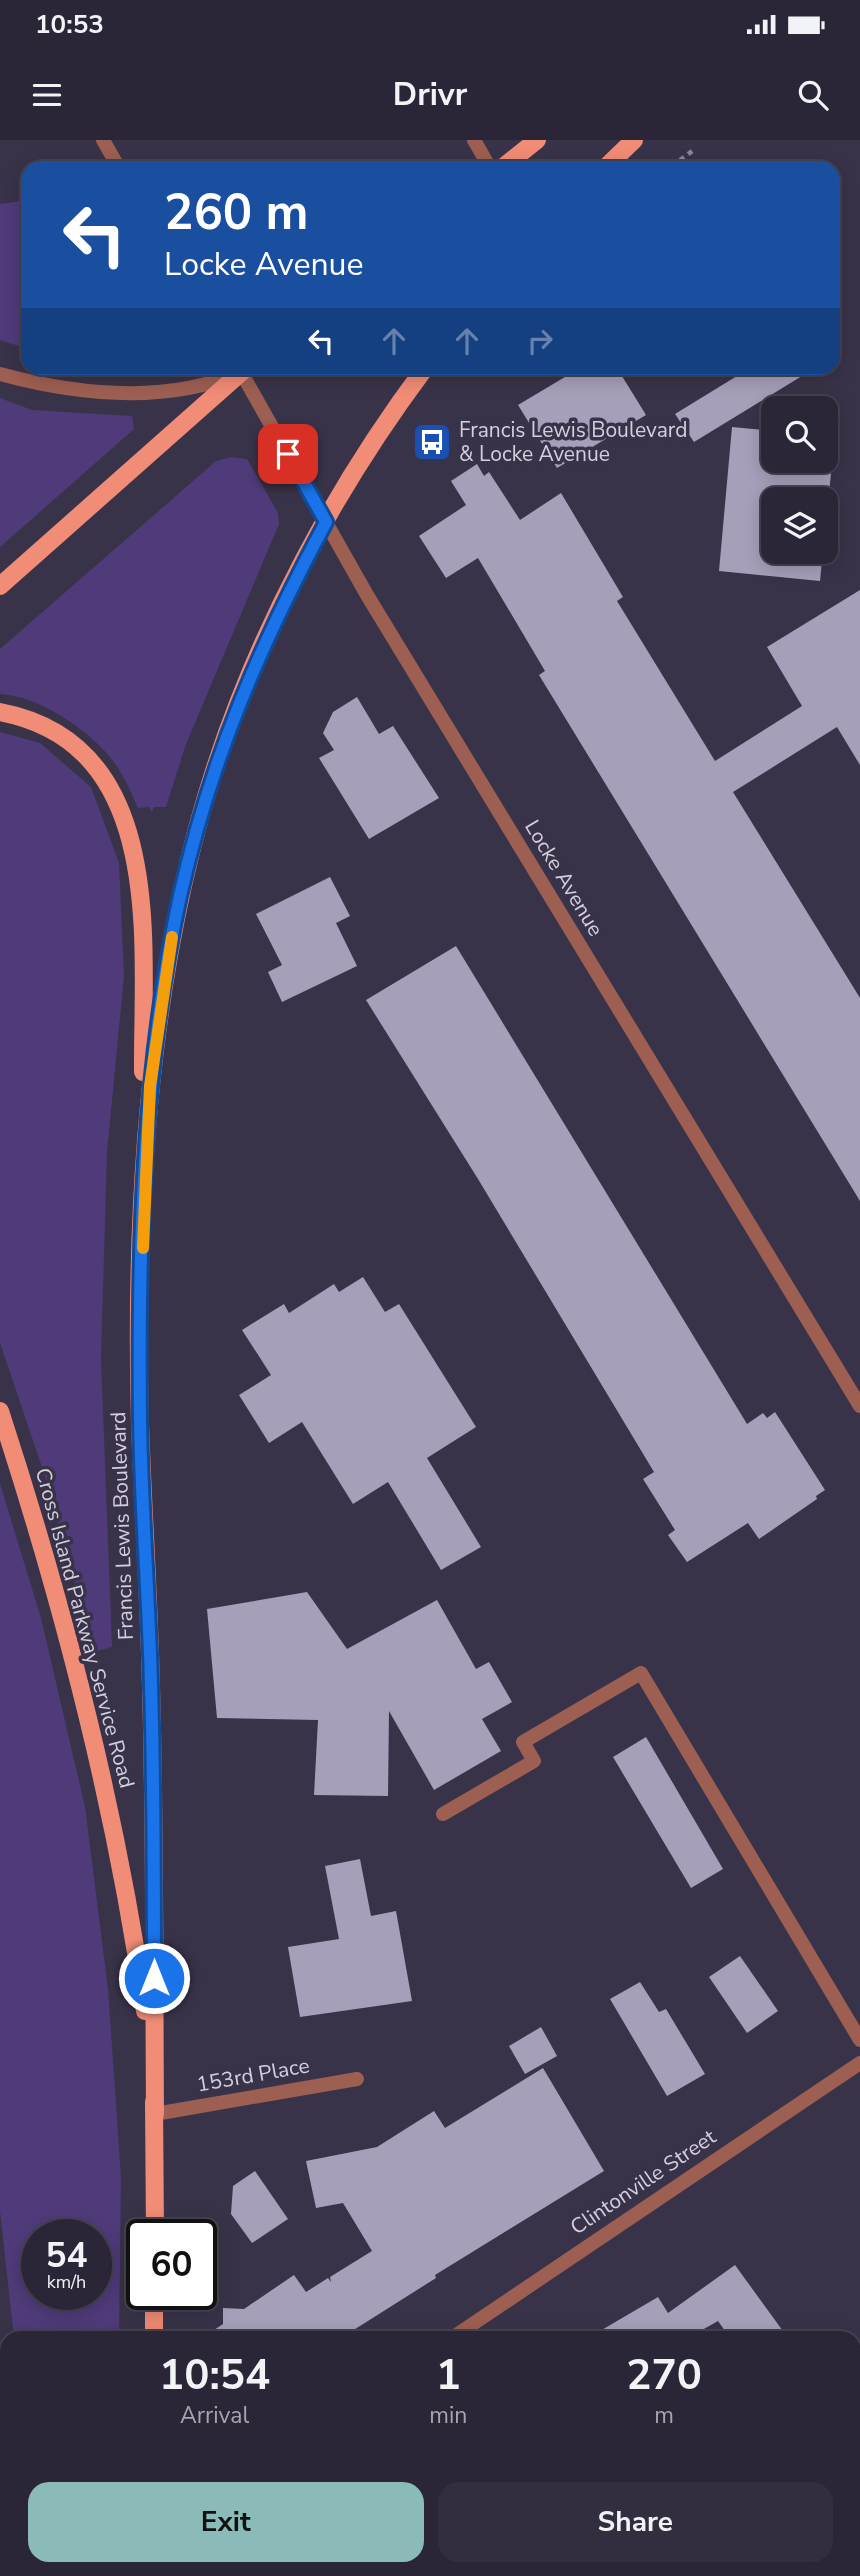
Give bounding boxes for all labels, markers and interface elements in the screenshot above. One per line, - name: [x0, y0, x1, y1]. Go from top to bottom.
- text: 10:53: [35, 7, 104, 42]
- text: Drivr: [393, 73, 467, 116]
- icon: menu: [28, 76, 66, 114]
- icon: search: [794, 76, 832, 114]
- text: 260 m: [164, 179, 308, 246]
- icon: left: [49, 189, 140, 280]
- text: Locke Avenue: [164, 243, 364, 286]
- icon: left: [302, 322, 340, 360]
- icon: ahead: [375, 322, 413, 360]
- icon: ahead: [448, 322, 486, 360]
- icon: right: [521, 322, 559, 360]
- map controls: [761, 396, 838, 564]
- button: search: [761, 396, 838, 473]
- place label: Francis Lewis Boulevard & Locke Avenue: [459, 416, 687, 468]
- bus stop icon: Francis Lewis Boulevard & Locke Avenue: [411, 421, 453, 463]
- pin: [258, 424, 318, 484]
- icon: arrive: [269, 435, 307, 473]
- button: layers: [761, 487, 838, 564]
- street label: Locke Avenue: [518, 815, 610, 941]
- street label: Francis Lewis Boulevard: [104, 1411, 140, 1641]
- street label: Cross Island Parkway Service Road: [29, 1465, 141, 1791]
- position arrow: [117, 1941, 191, 2015]
- street label: 153rd Place: [194, 2051, 312, 2099]
- street label: Clintonville Street: [565, 2123, 722, 2241]
- speed limit sign: 60: [126, 2219, 217, 2310]
- text: 54: [45, 2232, 88, 2279]
- text: km/h: [47, 2270, 86, 2294]
- text: 10:54: [159, 2347, 270, 2404]
- text: 1: [436, 2347, 461, 2404]
- text: 270: [626, 2347, 702, 2404]
- text: Arrival: [180, 2400, 249, 2431]
- text: min: [429, 2400, 467, 2431]
- text: m: [654, 2400, 674, 2431]
- button: Exit: [28, 2482, 424, 2562]
- button: Share: [438, 2482, 833, 2562]

